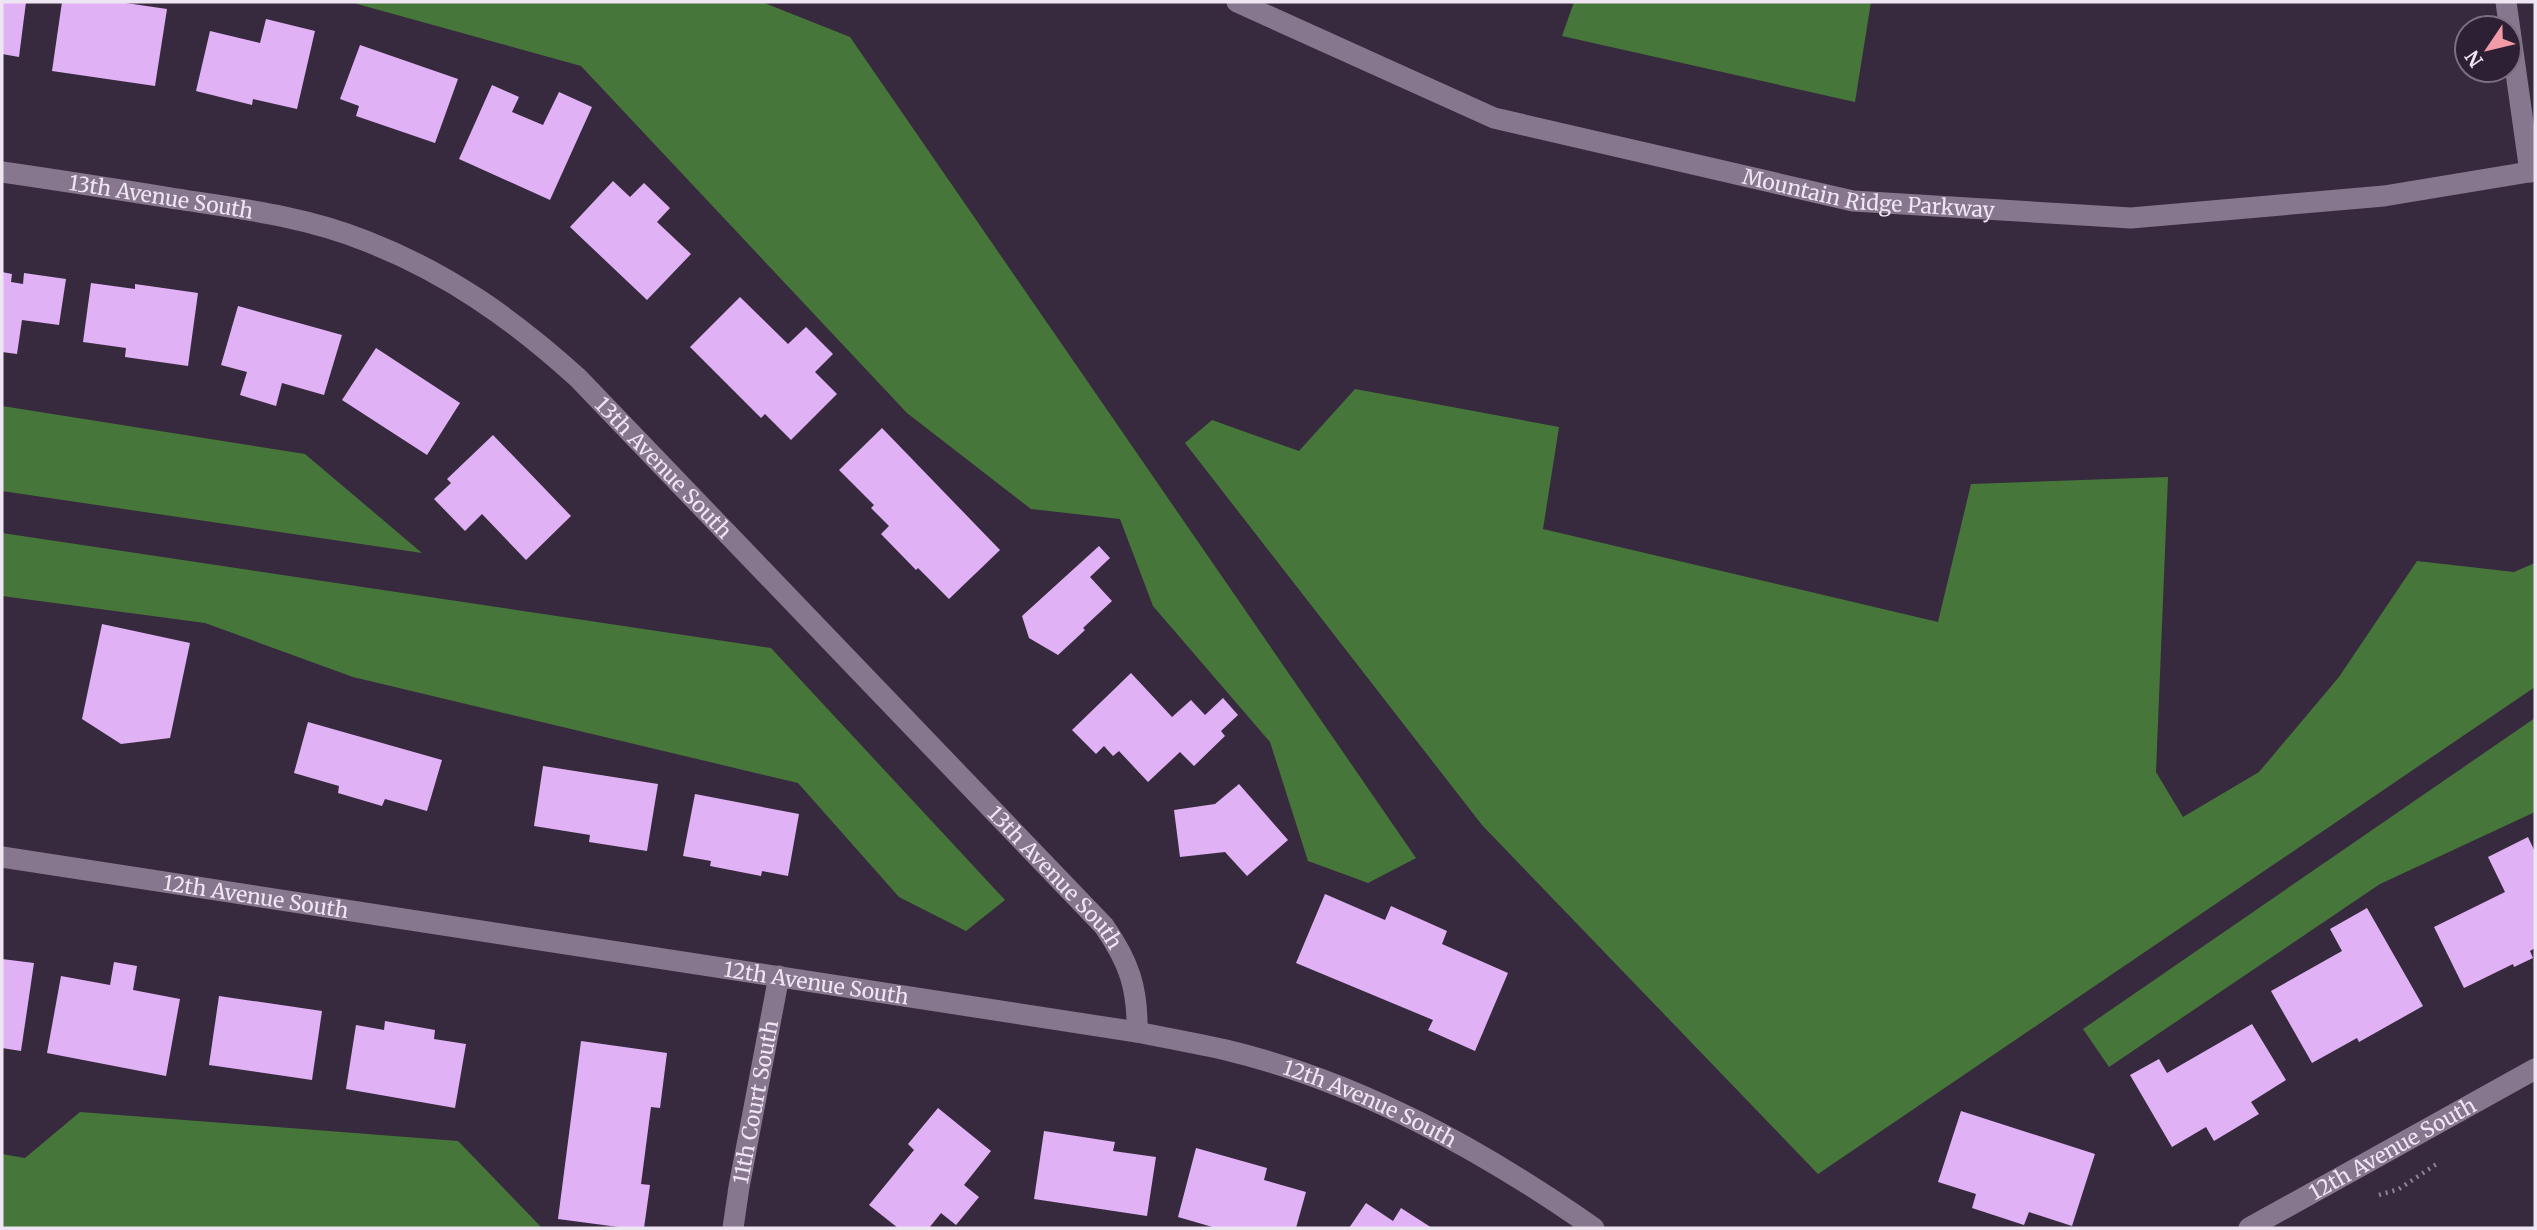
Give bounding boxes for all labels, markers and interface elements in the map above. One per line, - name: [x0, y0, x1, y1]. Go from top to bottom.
- north arrow: [2453, 14, 2523, 84]
- text: N: [2460, 46, 2488, 72]
- street label: Mountain Ridge Parkway: [1740, 162, 1996, 223]
- street label: 13th Avenue South: [67, 169, 255, 224]
- street label: 13th Avenue South: [590, 391, 738, 544]
- street label: 13th Avenue South: [982, 800, 1129, 954]
- street label: 12th Avenue South: [162, 869, 351, 924]
- street label: 12th Avenue South: [722, 955, 911, 1010]
- street label: 11th Court South: [726, 1018, 784, 1186]
- street label: 12th Avenue South: [1280, 1053, 1462, 1153]
- street label: 12th Avenue South: [2304, 1091, 2481, 1206]

